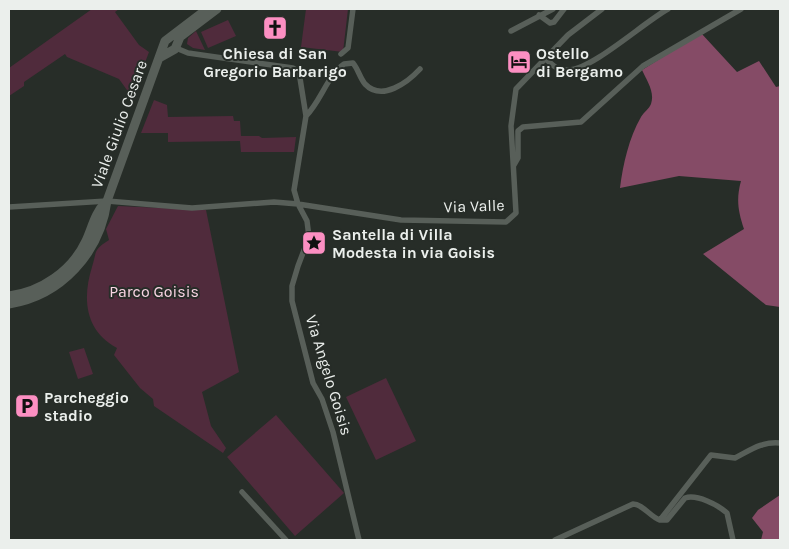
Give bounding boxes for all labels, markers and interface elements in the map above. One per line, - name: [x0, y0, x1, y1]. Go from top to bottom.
- church icon: Chiesa di San Gregorio Barbarigo: [262, 15, 288, 41]
- place label: Chiesa di San Gregorio Barbarigo: [203, 44, 347, 81]
- place label: Ostello di Bergamo: [536, 44, 623, 81]
- hotel icon: Ostello di Bergamo: [506, 49, 532, 75]
- street label: Viale Giulio Cesare: [87, 57, 151, 191]
- street label: Via Valle: [443, 195, 505, 217]
- place label: Santella di Villa Modesta in via Goisis: [332, 225, 495, 262]
- place icon: Santella di Villa Modesta in via Goisis: [301, 230, 327, 256]
- park label: Parco Goisis: [109, 282, 199, 301]
- street label: Via Angelo Goisis: [302, 312, 356, 438]
- place label: Parcheggio stadio: [44, 388, 129, 425]
- parking icon: Parcheggio stadio: [14, 393, 40, 419]

